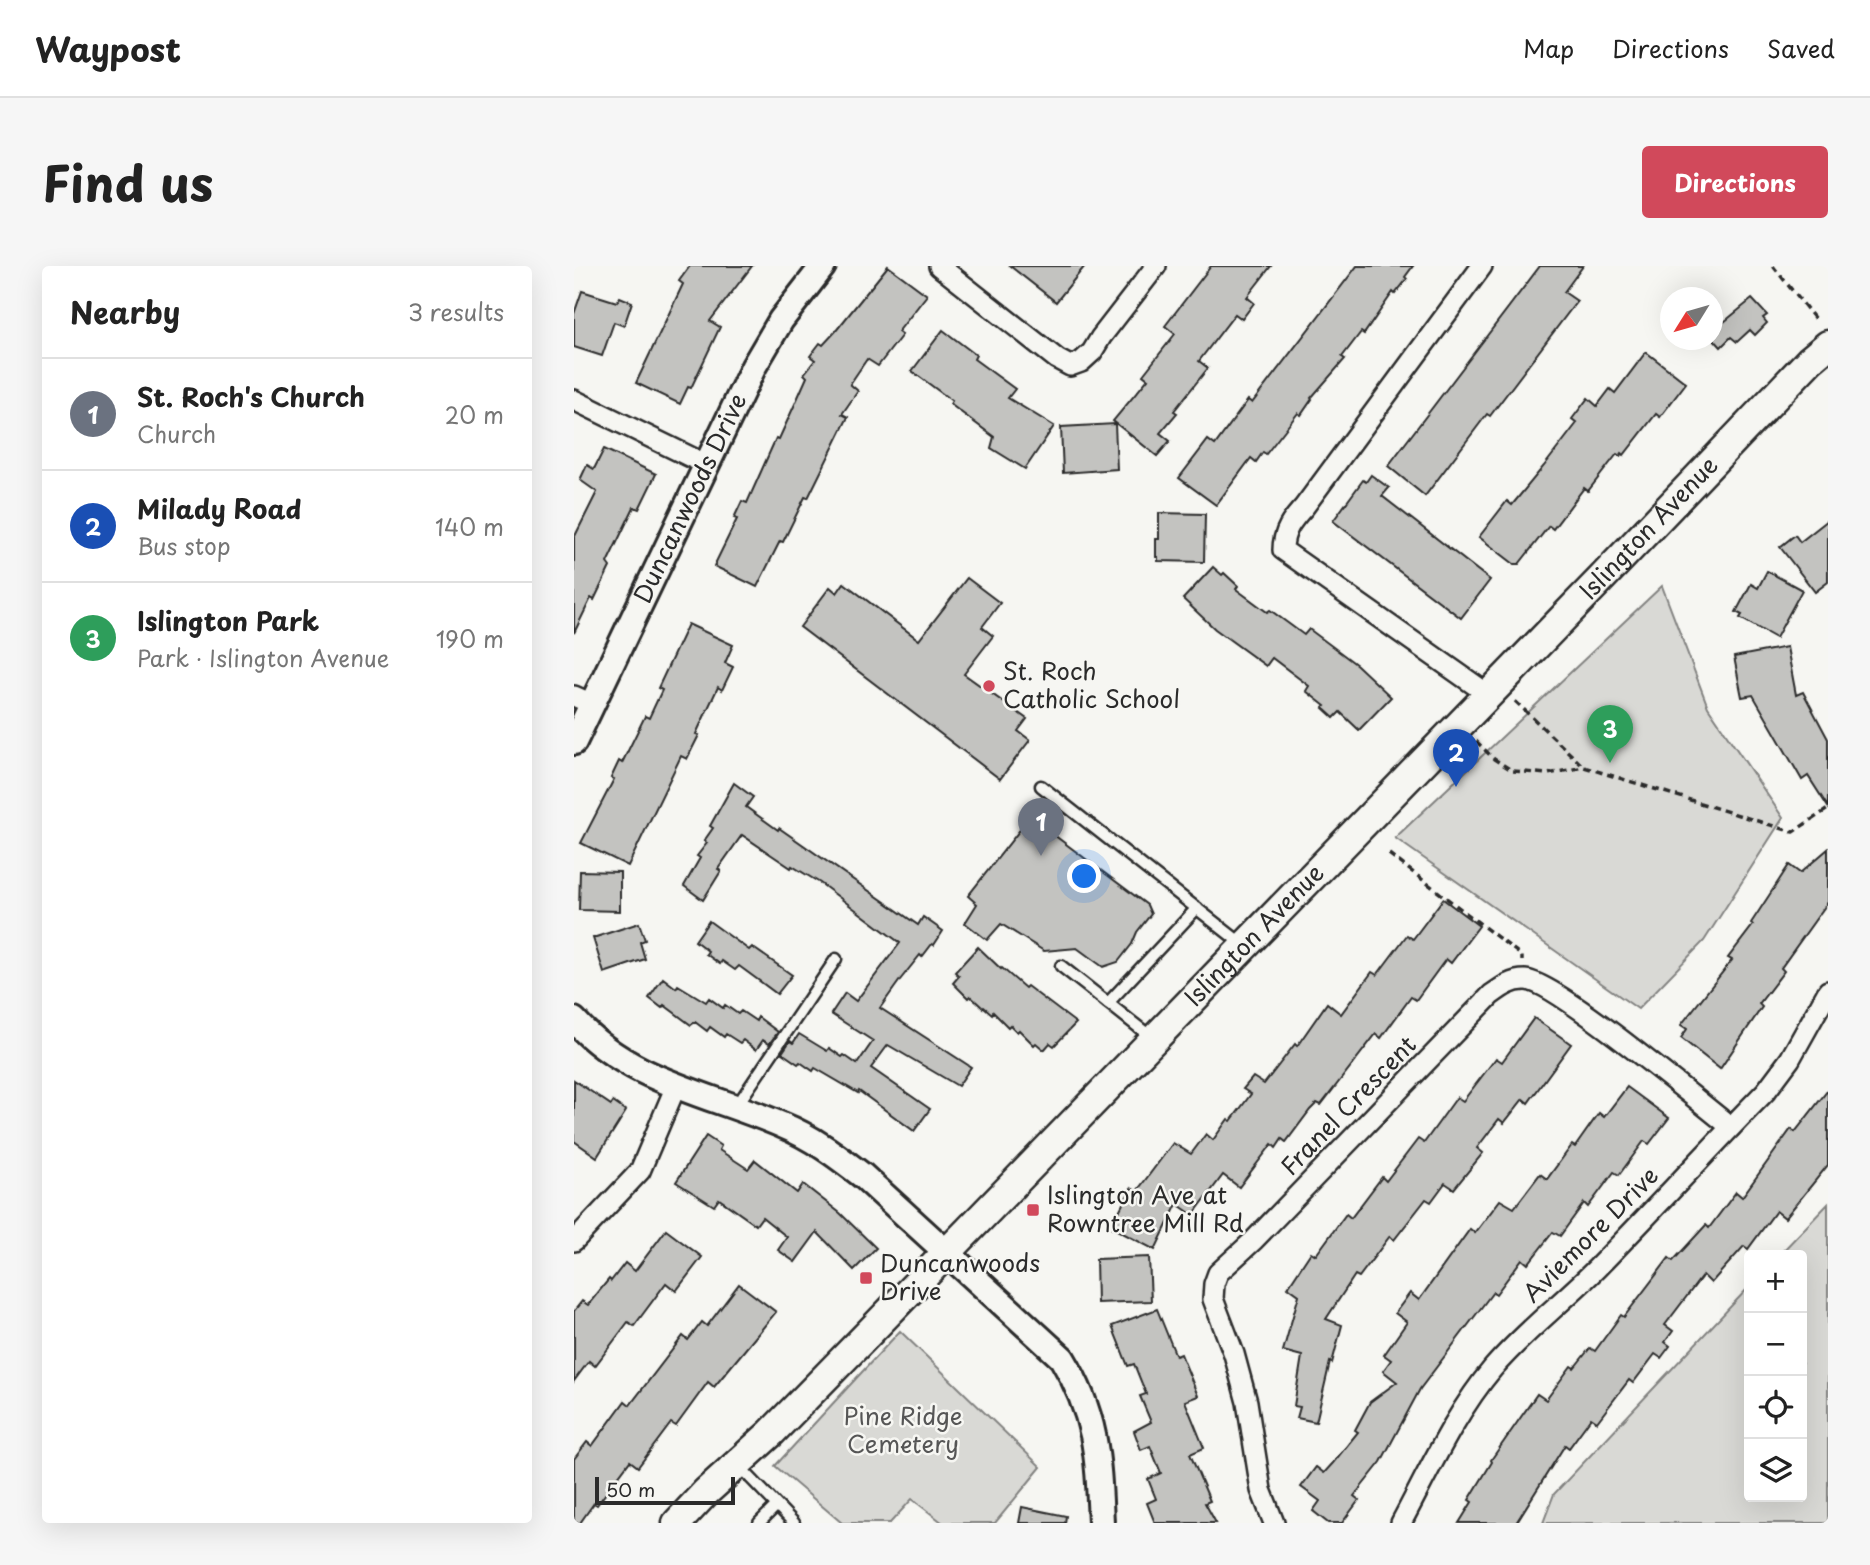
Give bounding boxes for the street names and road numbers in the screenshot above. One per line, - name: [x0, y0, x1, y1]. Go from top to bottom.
- street label: Duncanwoods Drive: [623, 387, 754, 609]
- street label: Islington Avenue: [1570, 447, 1725, 607]
- street label: Islington Avenue: [1175, 855, 1331, 1014]
- street label: Franel Crescent: [1271, 1027, 1424, 1183]
- street label: Aviemore Drive: [1513, 1157, 1666, 1310]

